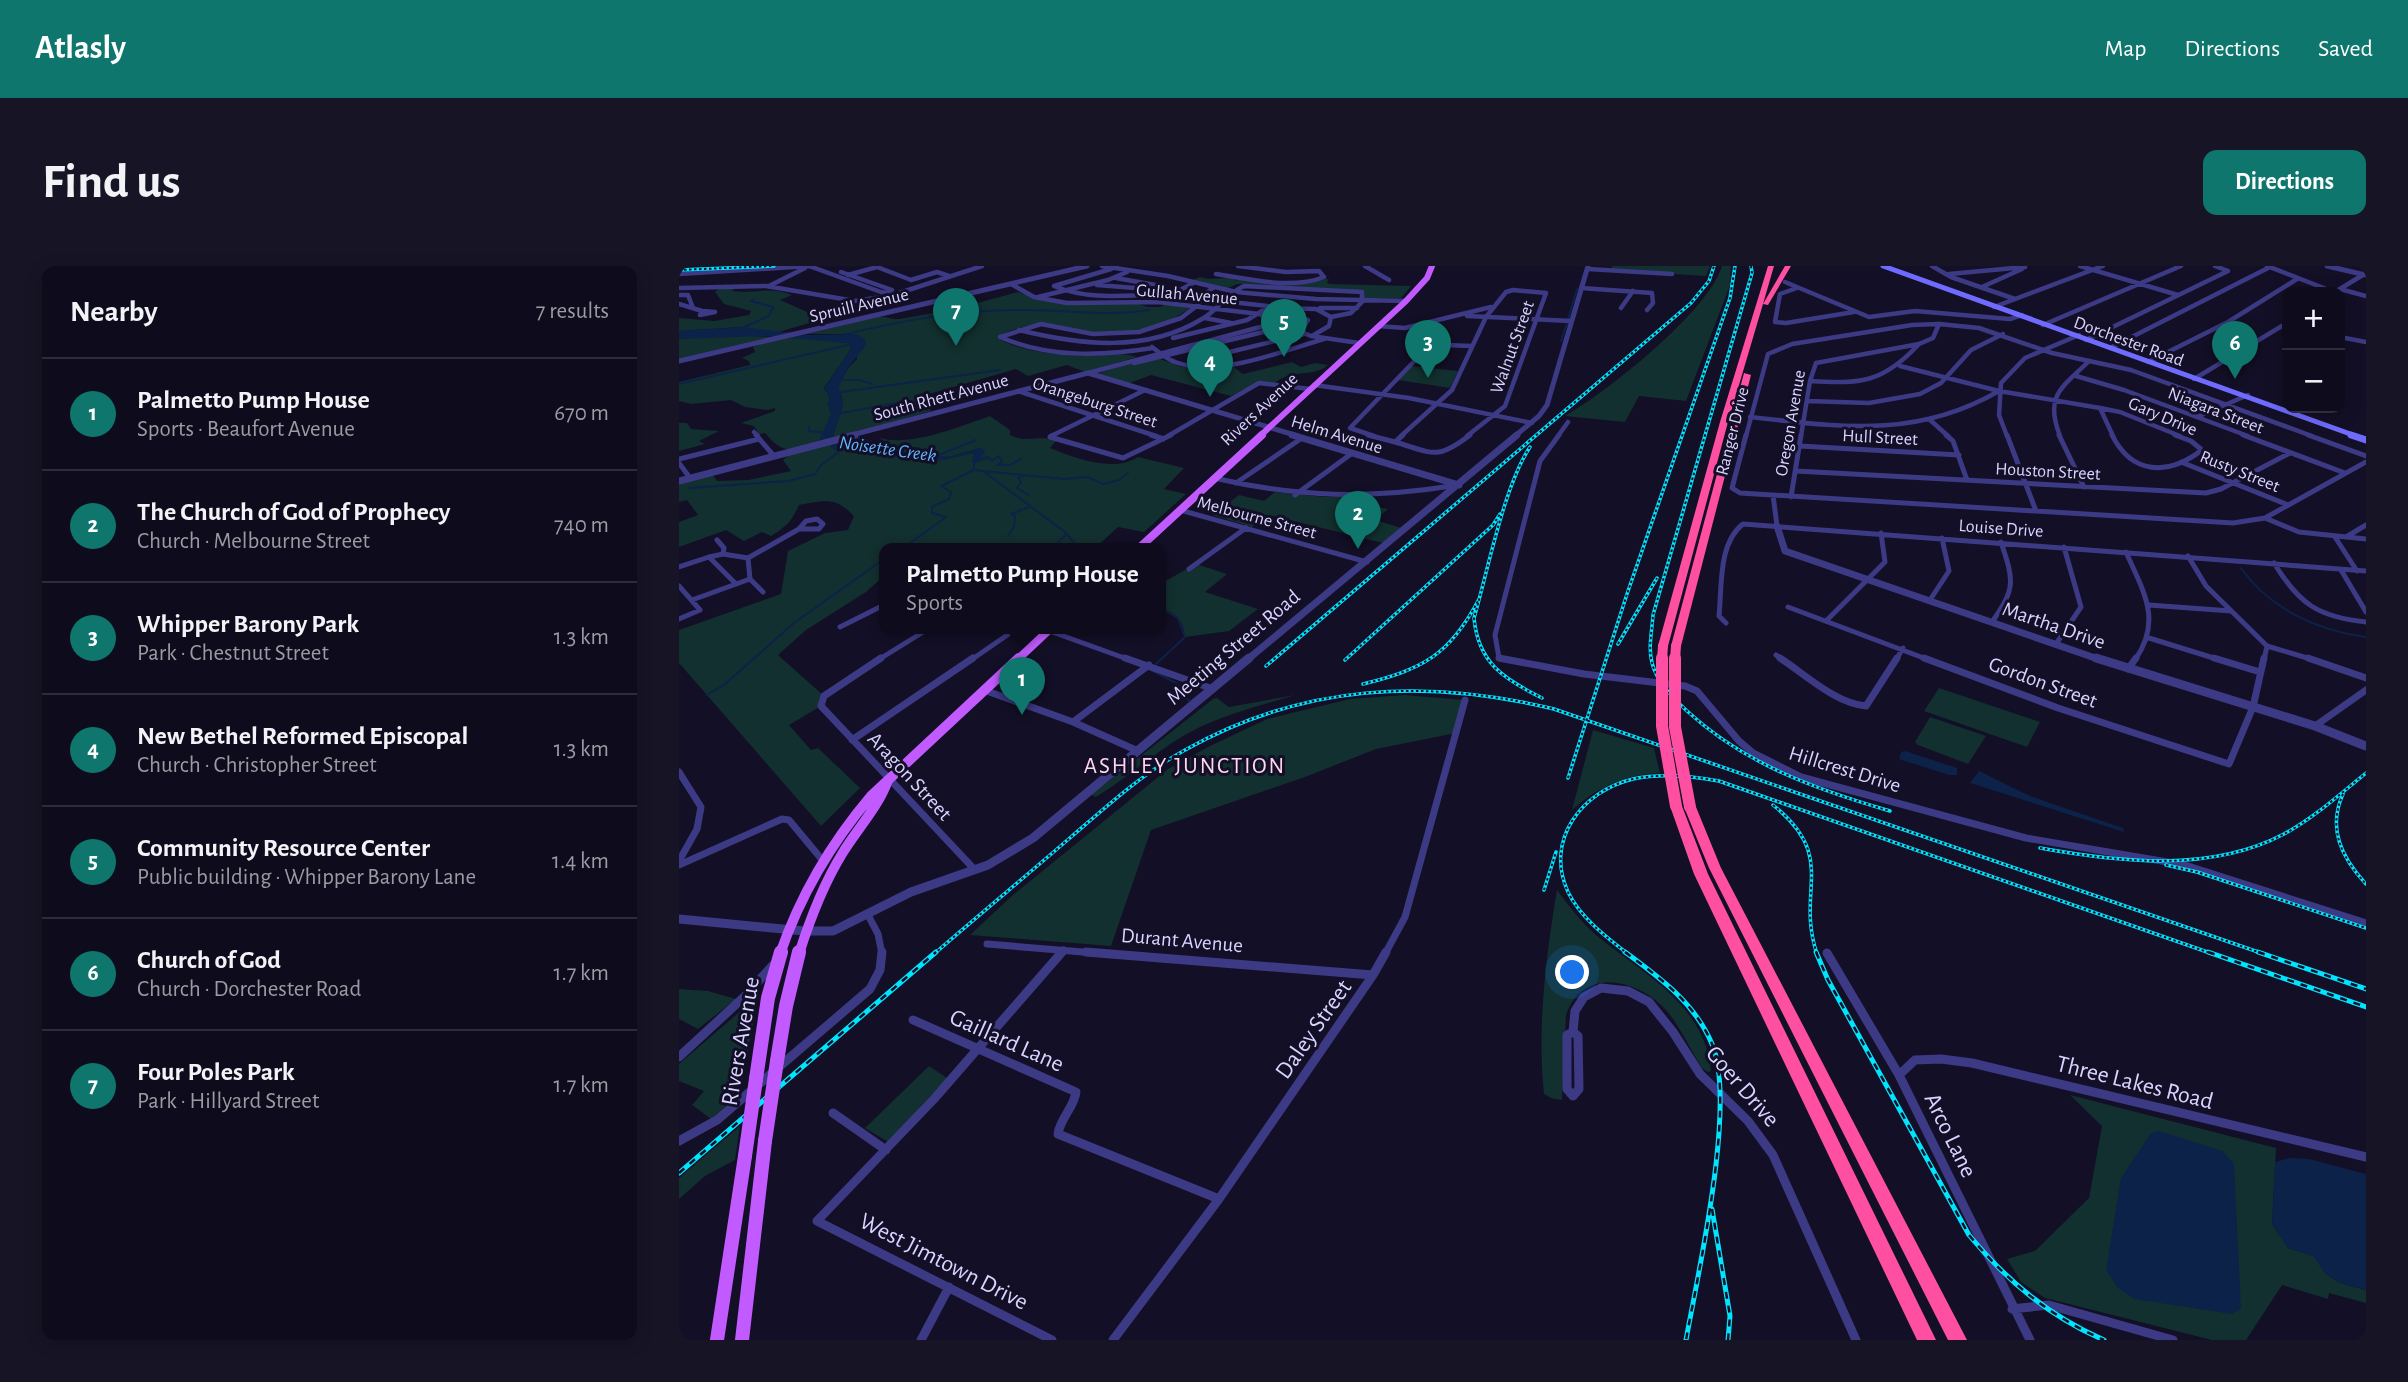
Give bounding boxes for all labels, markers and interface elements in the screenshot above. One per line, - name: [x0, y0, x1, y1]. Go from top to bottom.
- text: Atlasly: [35, 32, 126, 65]
- text: Map: [2104, 37, 2146, 61]
- text: Directions: [2184, 37, 2280, 61]
- text: Saved: [2318, 37, 2373, 61]
- button: Directions: [2203, 150, 2366, 215]
- text: Find us: [42, 158, 181, 207]
- street label: Gullah Avenue: [1136, 282, 1238, 308]
- street label: Spruill Avenue: [808, 286, 911, 326]
- map controls: [2282, 287, 2345, 413]
- button: +: [2282, 287, 2345, 350]
- pin: 7: [933, 288, 979, 346]
- text: Nearby: [70, 297, 158, 327]
- street label: Walnut Street: [1488, 298, 1538, 396]
- pin: 5: [1261, 299, 1307, 357]
- text: 7 results: [536, 300, 609, 323]
- street label: Dorchester Road: [2071, 314, 2186, 370]
- pin: 3: [1405, 320, 1451, 378]
- pin: 6: [2212, 321, 2258, 379]
- pin: 4: [1187, 339, 1233, 397]
- button: −: [2282, 350, 2345, 413]
- street label: Oregon Avenue: [1773, 369, 1809, 478]
- street label: Rivers Avenue: [1218, 370, 1302, 450]
- street label: South Rhett Avenue: [872, 371, 1011, 425]
- street label: Orangeburg Street: [1030, 374, 1159, 432]
- street label: Niagara Street: [2165, 384, 2266, 438]
- street label: Ranger Drive: [1713, 385, 1753, 477]
- text: Palmetto Pump House: [137, 387, 370, 413]
- street label: Gary Drive: [2126, 394, 2200, 439]
- text: 1: [89, 402, 97, 425]
- text: 670 m: [554, 402, 609, 425]
- street label: Helm Avenue: [1289, 413, 1385, 457]
- text: Sports · Beaufort Avenue: [137, 418, 355, 441]
- street label: Hull Street: [1842, 427, 1918, 449]
- water label: Noisette Creek: [838, 433, 938, 466]
- street label: Rusty Street: [2197, 448, 2282, 496]
- street label: Houston Street: [1995, 460, 2101, 484]
- pin: 2: [1335, 491, 1381, 549]
- street label: Melbourne Street: [1195, 493, 1318, 543]
- text: The Church of God of Prophecy: [137, 499, 450, 525]
- text: 2: [88, 514, 98, 537]
- text: 740 m: [554, 514, 609, 537]
- street label: Louise Drive: [1958, 517, 2044, 541]
- text: Church · Melbourne Street: [137, 530, 370, 553]
- popup: [879, 543, 1166, 634]
- text: Palmetto Pump House: [906, 561, 1139, 587]
- street label: Meeting Street Road: [1163, 586, 1304, 709]
- text: Sports: [906, 592, 963, 615]
- street label: Martha Drive: [2000, 598, 2108, 653]
- text: Whipper Barony Park: [137, 611, 359, 637]
- text: 3: [88, 626, 98, 649]
- text: 1.3 km: [554, 626, 609, 649]
- text: Park · Chestnut Street: [137, 642, 329, 665]
- street label: Gordon Street: [1986, 653, 2100, 712]
- pin: 1: [999, 657, 1045, 715]
- text: New Bethel Reformed Episcopal: [137, 723, 468, 749]
- street label: Aragon Street: [864, 728, 956, 825]
- text: 4: [87, 738, 99, 761]
- text: 1.3 km: [554, 738, 609, 761]
- street label: Hillcrest Drive: [1786, 743, 1903, 796]
- text: Church · Christopher Street: [137, 754, 377, 777]
- district label: ASHLEY JUNCTION: [1084, 755, 1286, 778]
- text: Community Resource Center: [137, 835, 430, 861]
- text: 5: [88, 850, 98, 873]
- text: 1.4 km: [552, 850, 609, 873]
- text: Public building · Whipper Barony Lane: [137, 866, 476, 889]
- street label: Durant Avenue: [1120, 925, 1244, 956]
- text: Church of God: [137, 947, 281, 973]
- your location: [1555, 955, 1589, 989]
- text: 6: [87, 962, 99, 985]
- text: 1.7 km: [554, 962, 609, 985]
- street label: Rivers Avenue: [718, 975, 764, 1108]
- street label: Daley Street: [1271, 976, 1357, 1083]
- text: Church · Dorchester Road: [137, 978, 361, 1001]
- street label: Gaillard Lane: [946, 1005, 1067, 1077]
- street label: Goer Drive: [1701, 1042, 1784, 1132]
- street label: Three Lakes Road: [2054, 1052, 2216, 1114]
- text: Four Poles Park: [137, 1059, 295, 1085]
- text: 7: [88, 1074, 98, 1097]
- text: 1.7 km: [554, 1074, 609, 1097]
- street label: Arco Lane: [1919, 1089, 1981, 1181]
- text: Park · Hillyard Street: [137, 1090, 319, 1113]
- street label: West Jimtown Drive: [855, 1209, 1032, 1315]

